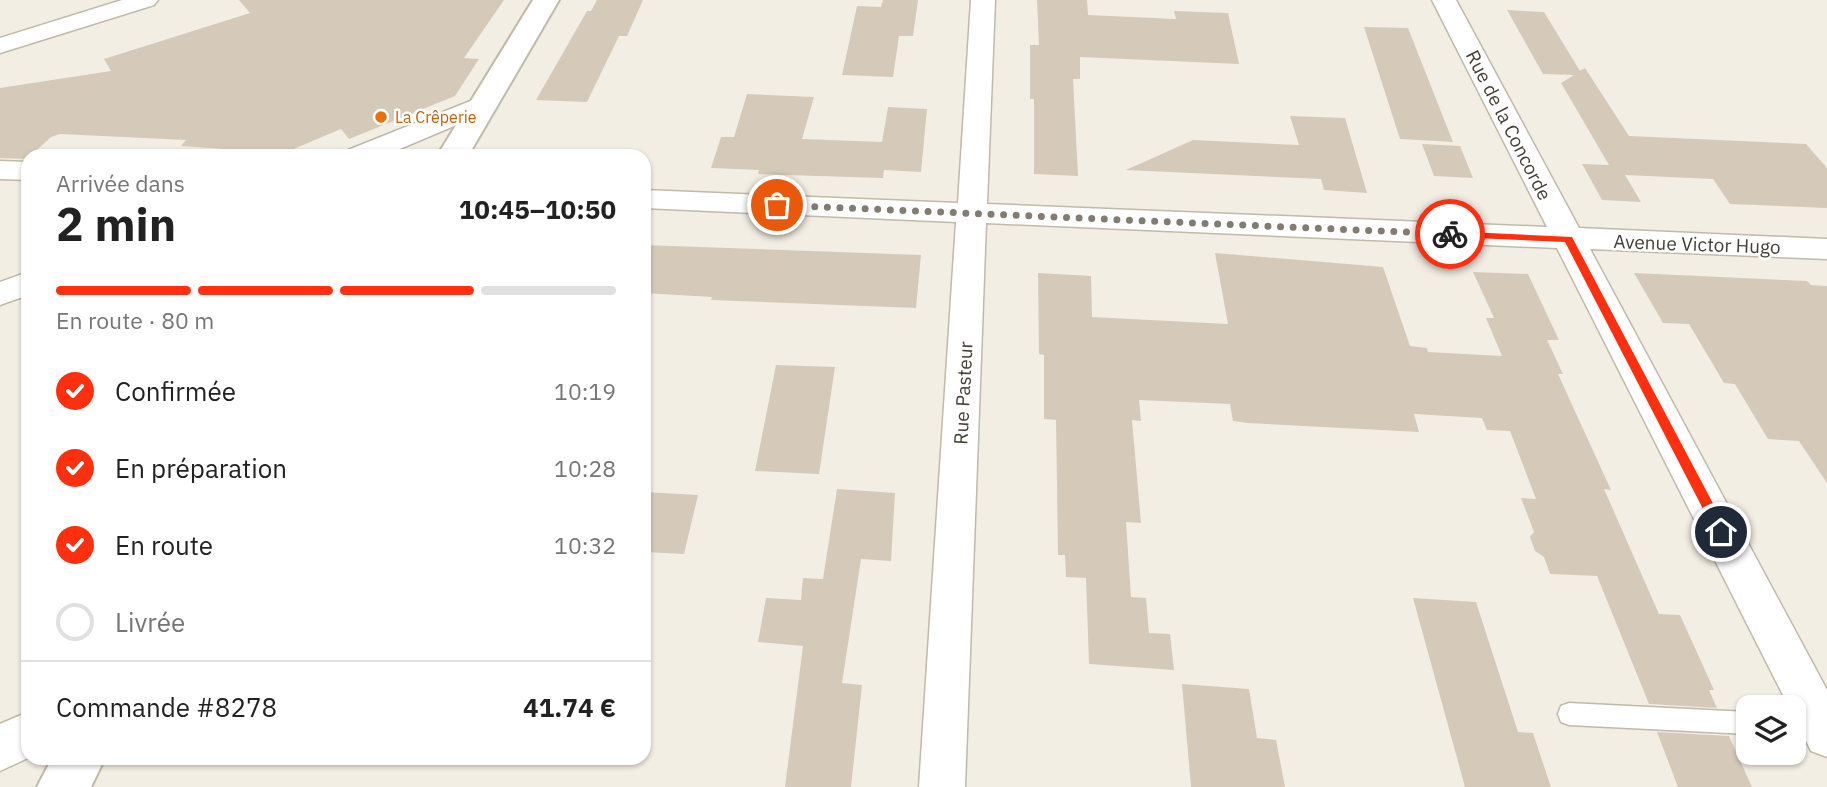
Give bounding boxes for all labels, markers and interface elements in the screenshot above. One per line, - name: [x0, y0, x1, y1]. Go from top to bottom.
- street label: Rue de la Concorde: [1461, 46, 1557, 204]
- place label: La Crêperie: [395, 107, 477, 127]
- marker: La Crêperie: [373, 109, 389, 125]
- text: Arrivée dans: [56, 168, 185, 198]
- pin: [747, 175, 807, 235]
- icon: bag: [758, 186, 796, 224]
- text: 10:45–10:50: [459, 192, 616, 226]
- text: 2 min: [56, 194, 176, 254]
- courier: [1415, 199, 1485, 269]
- icon: bike: [1431, 215, 1469, 253]
- street label: Avenue Victor Hugo: [1613, 229, 1781, 259]
- text: En route · 80 m: [56, 305, 214, 335]
- street label: Rue Pasteur: [948, 341, 978, 445]
- icon: check: [56, 372, 94, 410]
- text: Confirmée: [115, 374, 236, 408]
- text: 10:19: [554, 376, 616, 406]
- icon: check: [56, 449, 94, 487]
- text: En préparation: [115, 451, 287, 485]
- text: 10:28: [554, 453, 616, 483]
- pin: [1691, 502, 1751, 562]
- icon: home: [1702, 513, 1740, 551]
- icon: check: [56, 526, 94, 564]
- text: En route: [115, 528, 213, 562]
- text: 10:32: [554, 530, 616, 560]
- text: Livrée: [115, 605, 185, 639]
- text: Commande #8278: [56, 690, 277, 724]
- text: 41.74 €: [523, 690, 616, 724]
- map controls: [1736, 695, 1806, 765]
- button: layers: [1736, 695, 1806, 765]

